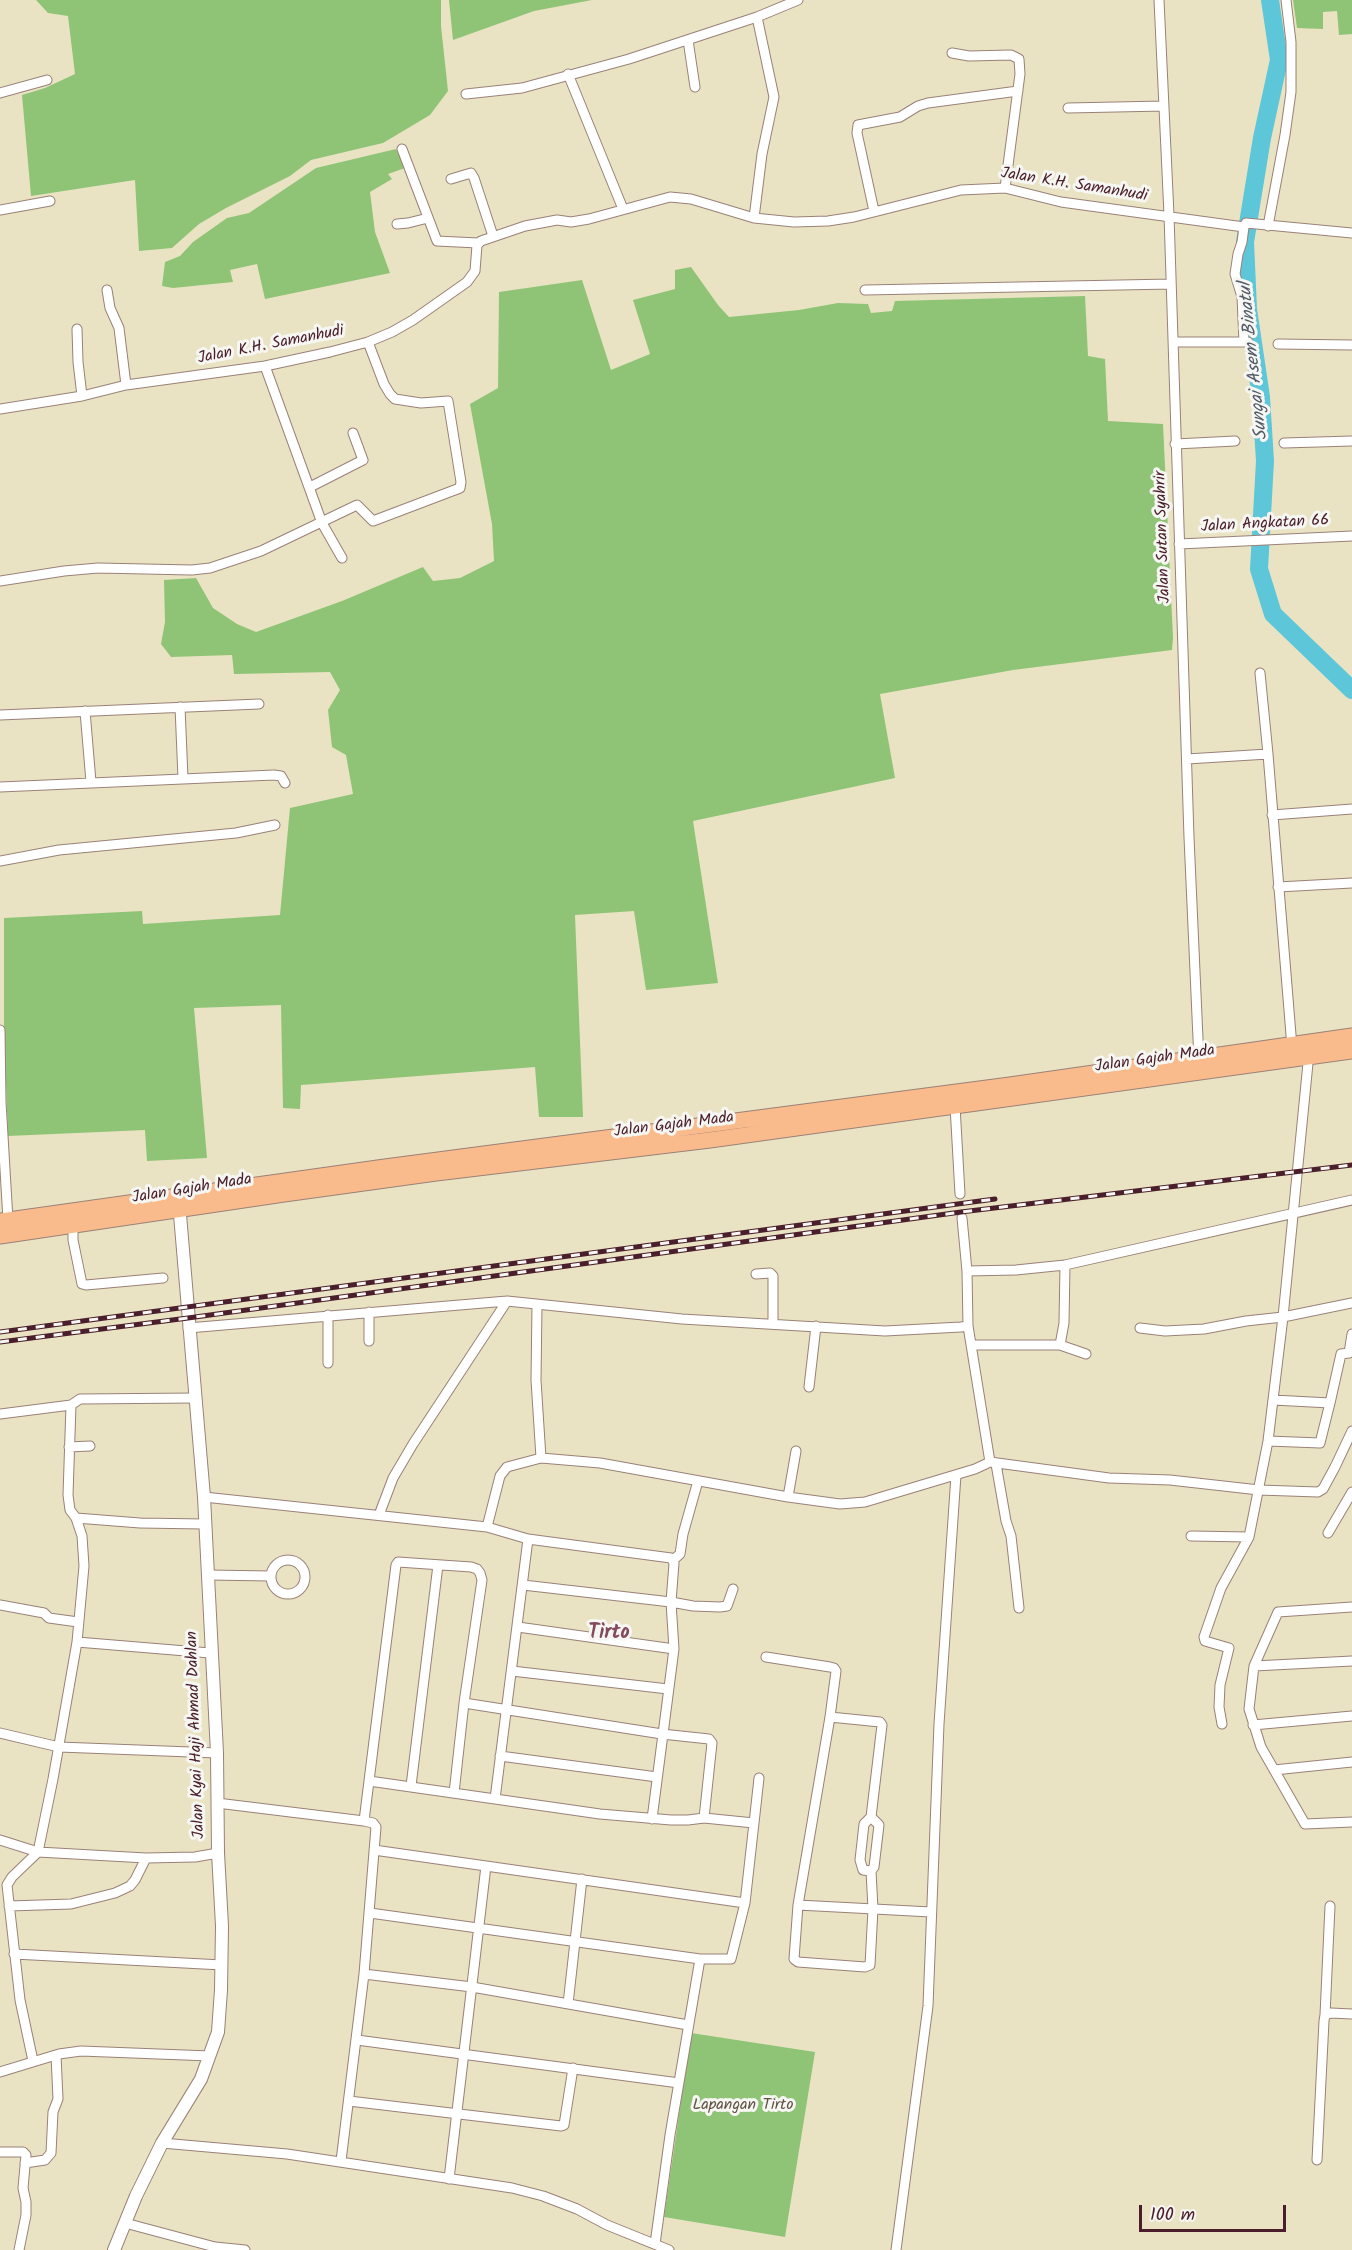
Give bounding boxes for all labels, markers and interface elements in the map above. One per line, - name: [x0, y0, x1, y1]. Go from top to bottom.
- street label: Jalan K.H. Samanhudi: [999, 165, 1149, 207]
- water label: Sungai Asem Binatul: [1236, 281, 1274, 441]
- street label: Jalan K.H. Samanhudi: [196, 322, 346, 370]
- street label: Jalan Sutan Syahrir: [1152, 470, 1176, 604]
- street label: Jalan Angkatan 66: [1200, 512, 1330, 538]
- street label: Jalan Gajah Mada: [1094, 1042, 1216, 1078]
- street label: Jalan Gajah Mada: [613, 1109, 735, 1143]
- street label: Jalan Gajah Mada: [131, 1171, 253, 1209]
- district label: Tirto: [588, 1623, 630, 1647]
- street label: Jalan Kyai Haji Ahmad Dahlan: [184, 1631, 210, 1839]
- park label: Lapangan Tirto: [692, 2096, 794, 2116]
- scale bar: [1142, 2193, 1289, 2231]
- text: 100 m: [1150, 2201, 1195, 2230]

